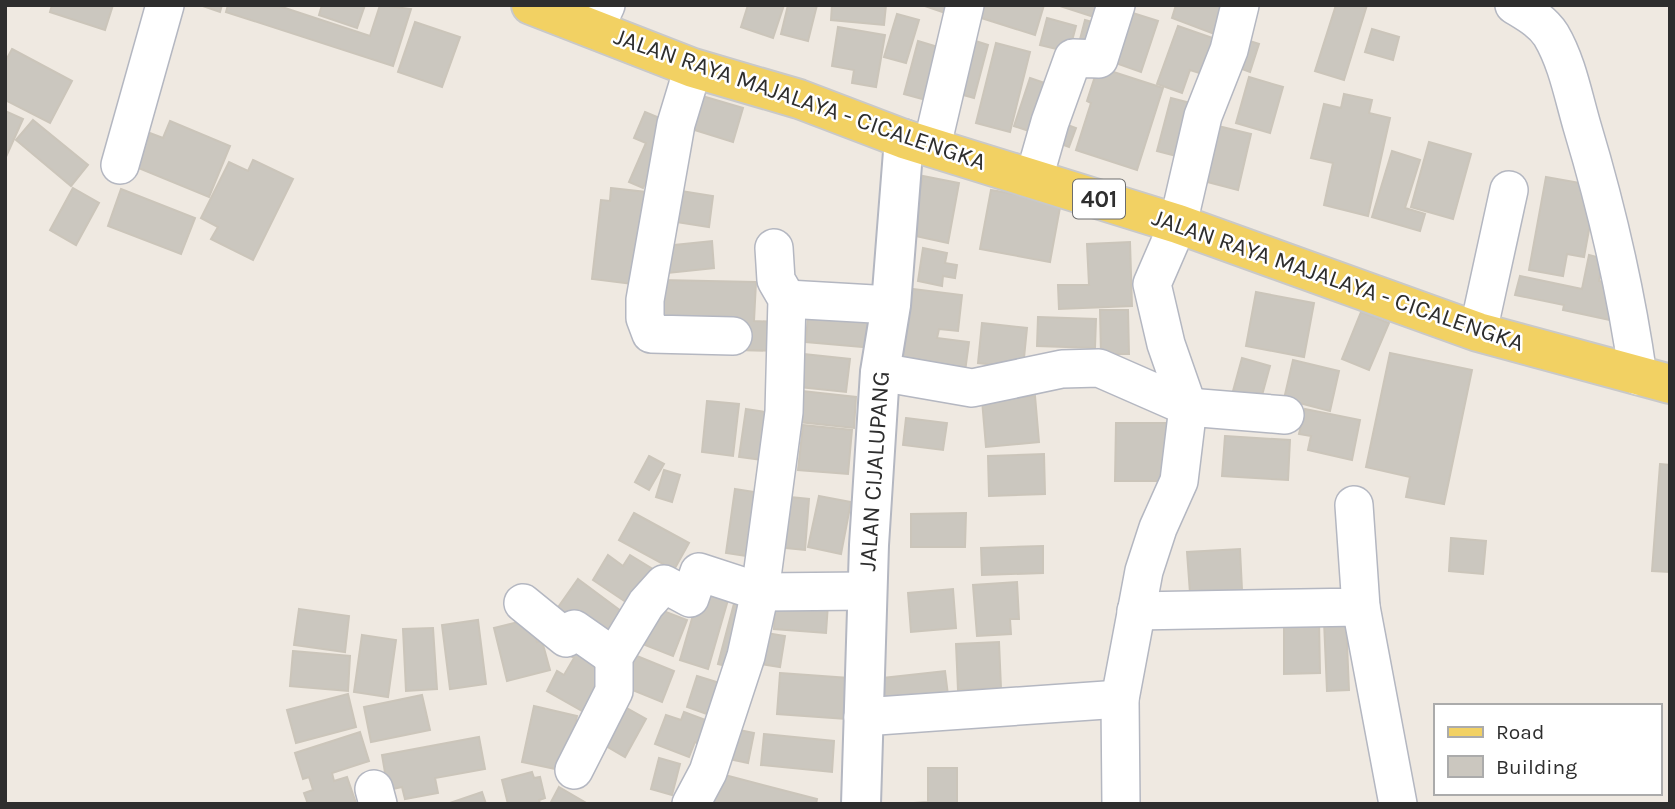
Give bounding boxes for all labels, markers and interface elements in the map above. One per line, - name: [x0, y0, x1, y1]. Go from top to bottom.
- street label: JALAN RAYA MAJALAYA - CICALENGKA: [610, 22, 990, 176]
- road number: 401: [1073, 180, 1125, 218]
- street label: JALAN RAYA MAJALAYA - CICALENGKA: [1148, 203, 1528, 357]
- street label: JALAN CIJALUPANG: [853, 370, 895, 572]
- legend: [1434, 704, 1661, 795]
- text: Road: [1496, 720, 1544, 744]
- text: Building: [1496, 755, 1577, 779]

